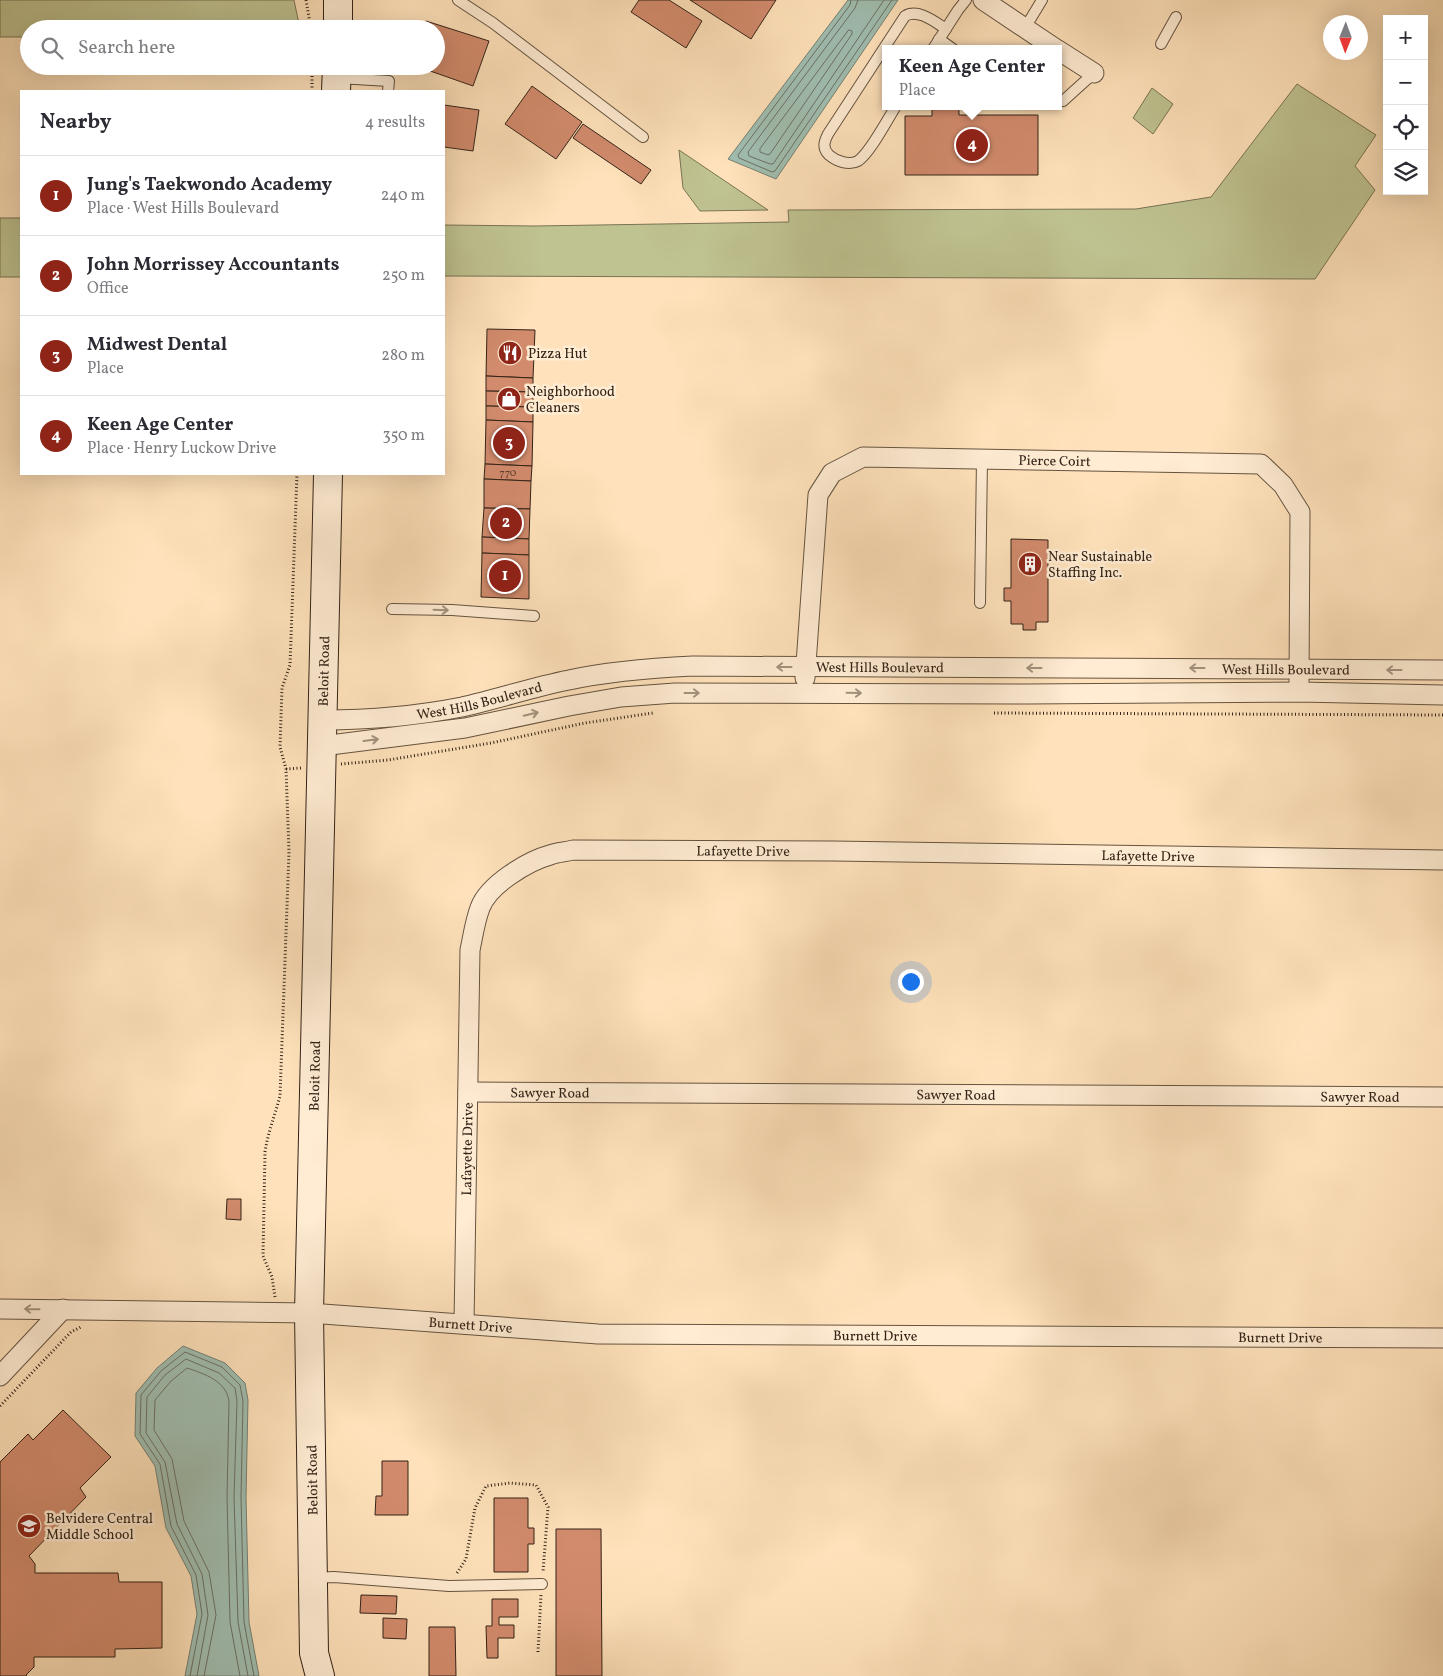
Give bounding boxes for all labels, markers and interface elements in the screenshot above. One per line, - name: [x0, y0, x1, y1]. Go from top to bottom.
- north arrow: [1323, 15, 1368, 60]
- map controls: [1383, 15, 1428, 195]
- button: +: [1383, 15, 1428, 60]
- search box: [20, 20, 445, 75]
- icon: search: [38, 34, 66, 62]
- text: Search here: [78, 35, 175, 61]
- popup: [882, 45, 1062, 110]
- text: Keen Age Center: [899, 54, 1045, 80]
- button: −: [1383, 60, 1428, 105]
- text: Place: [899, 80, 936, 102]
- button: locate: [1383, 105, 1428, 150]
- text: Nearby: [40, 108, 111, 137]
- text: 4 results: [365, 112, 425, 134]
- pin: 4: [956, 126, 988, 164]
- button: layers: [1383, 150, 1428, 195]
- text: Jung's Taekwondo Academy: [87, 172, 332, 198]
- text: 1: [53, 185, 59, 207]
- text: 240 m: [381, 185, 425, 207]
- text: Place · West Hills Boulevard: [87, 198, 279, 220]
- text: John Morrissey Accountants: [87, 252, 340, 278]
- text: 2: [52, 265, 60, 287]
- text: 250 m: [382, 265, 425, 287]
- text: Office: [87, 278, 129, 300]
- text: Midwest Dental: [87, 332, 227, 358]
- restaurant icon: Pizza Hut: [497, 340, 523, 366]
- text: 3: [52, 345, 60, 367]
- text: 280 m: [381, 345, 425, 367]
- place label: Pizza Hut: [528, 345, 588, 364]
- text: Place: [87, 358, 124, 380]
- place label: Neighborhood Cleaners: [526, 383, 615, 418]
- shop icon: Neighborhood Cleaners: [496, 386, 522, 412]
- text: Keen Age Center: [87, 412, 233, 438]
- pin: 3: [493, 424, 525, 462]
- text: 4: [51, 425, 61, 447]
- text: 350 m: [382, 425, 425, 447]
- text: Place · Henry Luckow Drive: [87, 438, 276, 460]
- street label: Pierce Coirt: [1018, 452, 1091, 472]
- house number: 770: [500, 466, 517, 481]
- pin: 2: [490, 504, 522, 542]
- place label: Near Sustainable Staffing Inc.: [1048, 548, 1152, 583]
- building icon: Near Sustainable Staffing Inc.: [1017, 551, 1043, 577]
- pin: 1: [489, 557, 521, 595]
- one-way arrow: [432, 605, 449, 615]
- street label: Beloit Road: [315, 635, 335, 707]
- street label: West Hills Boulevard: [816, 659, 944, 678]
- street label: West Hills Boulevard: [1222, 661, 1350, 681]
- one-way arrow: [777, 662, 793, 672]
- one-way arrow: [1027, 663, 1043, 673]
- one-way arrow: [1189, 664, 1205, 673]
- one-way arrow: [1387, 665, 1403, 675]
- street label: West Hills Boulevard: [416, 678, 544, 725]
- one-way arrow: [683, 688, 699, 698]
- one-way arrow: [846, 688, 862, 697]
- one-way arrow: [523, 709, 539, 718]
- one-way arrow: [362, 735, 378, 745]
- street label: Lafayette Drive: [696, 842, 790, 862]
- street label: Lafayette Drive: [1101, 847, 1195, 867]
- your location: [898, 969, 924, 995]
- street label: Beloit Road: [306, 1040, 326, 1111]
- street label: Sawyer Road: [510, 1084, 590, 1104]
- street label: Sawyer Road: [916, 1086, 996, 1106]
- street label: Sawyer Road: [1320, 1088, 1400, 1108]
- street label: Lafayette Drive: [458, 1102, 479, 1196]
- one-way arrow: [24, 1304, 40, 1314]
- street label: Burnett Drive: [428, 1314, 514, 1339]
- street label: Burnett Drive: [833, 1327, 918, 1347]
- street label: Burnett Drive: [1238, 1329, 1323, 1348]
- street label: Beloit Road: [303, 1444, 324, 1515]
- place label: Belvidere Central Middle School: [46, 1510, 153, 1545]
- school or university icon: Belvidere Central Middle School: [16, 1513, 42, 1539]

